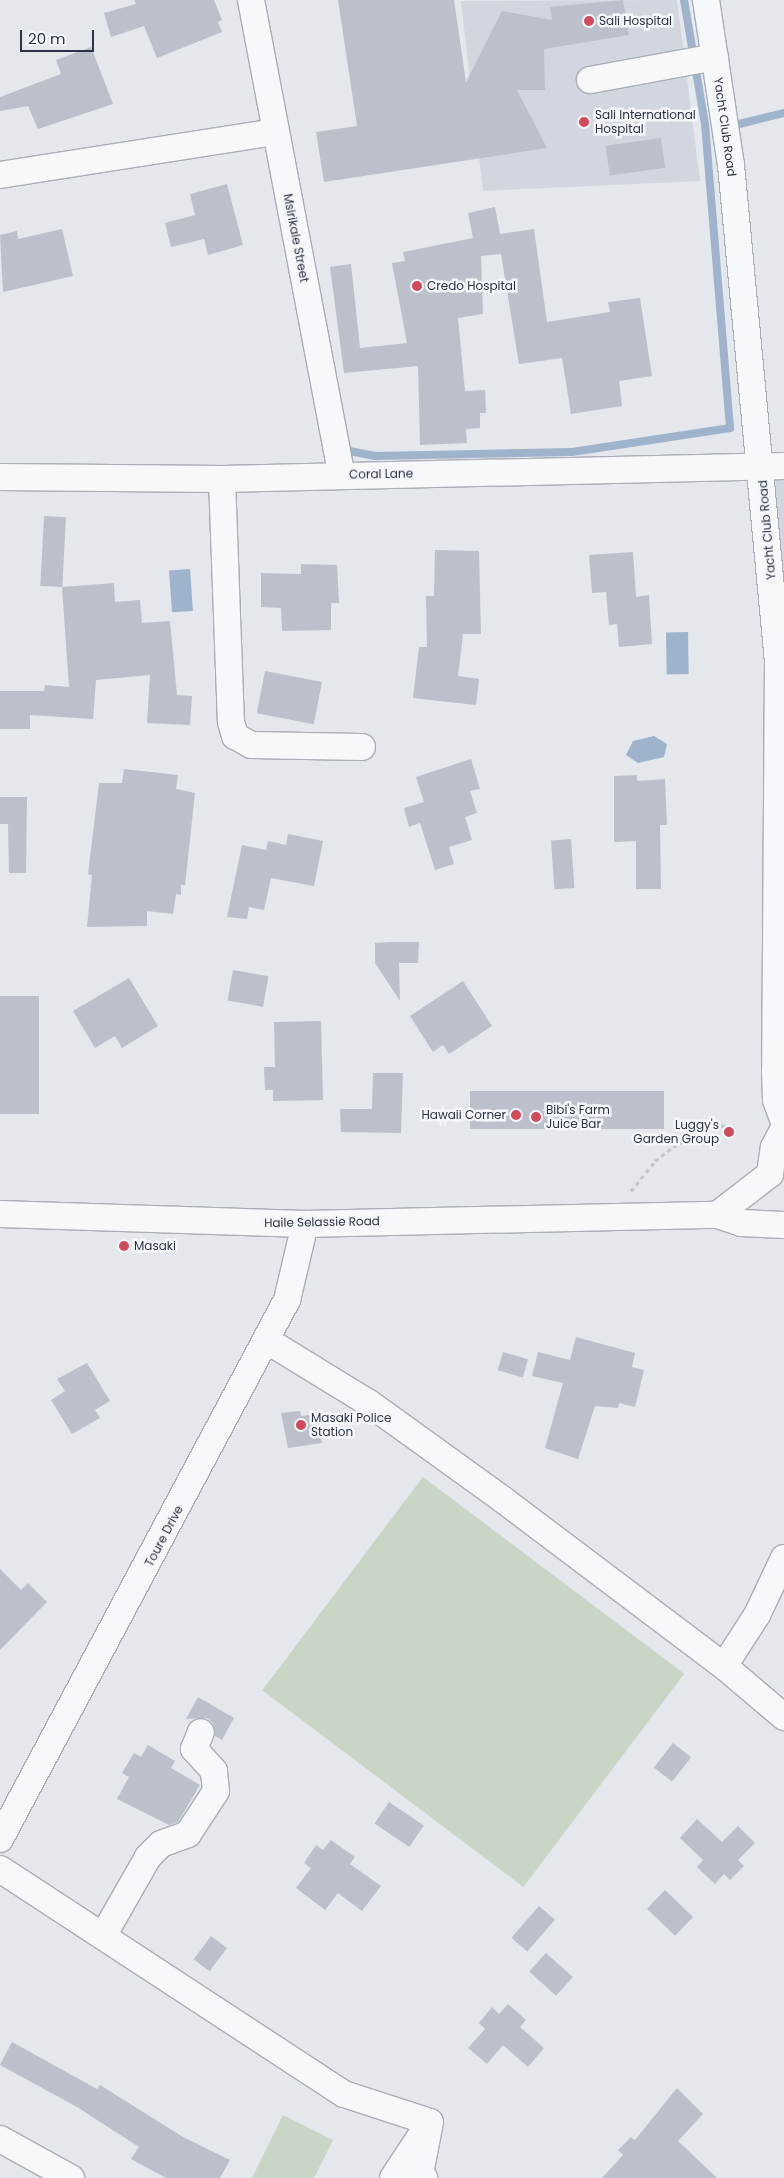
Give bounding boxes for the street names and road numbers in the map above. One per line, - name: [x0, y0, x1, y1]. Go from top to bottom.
- street label: Yacht Club Road: [711, 76, 739, 178]
- street label: Msirikale Street: [280, 192, 312, 284]
- street label: Coral Lane: [349, 466, 413, 482]
- street label: Yacht Club Road: [755, 480, 779, 580]
- street label: Haile Selassie Road: [264, 1214, 380, 1230]
- street label: Toure Drive: [142, 1503, 186, 1569]

